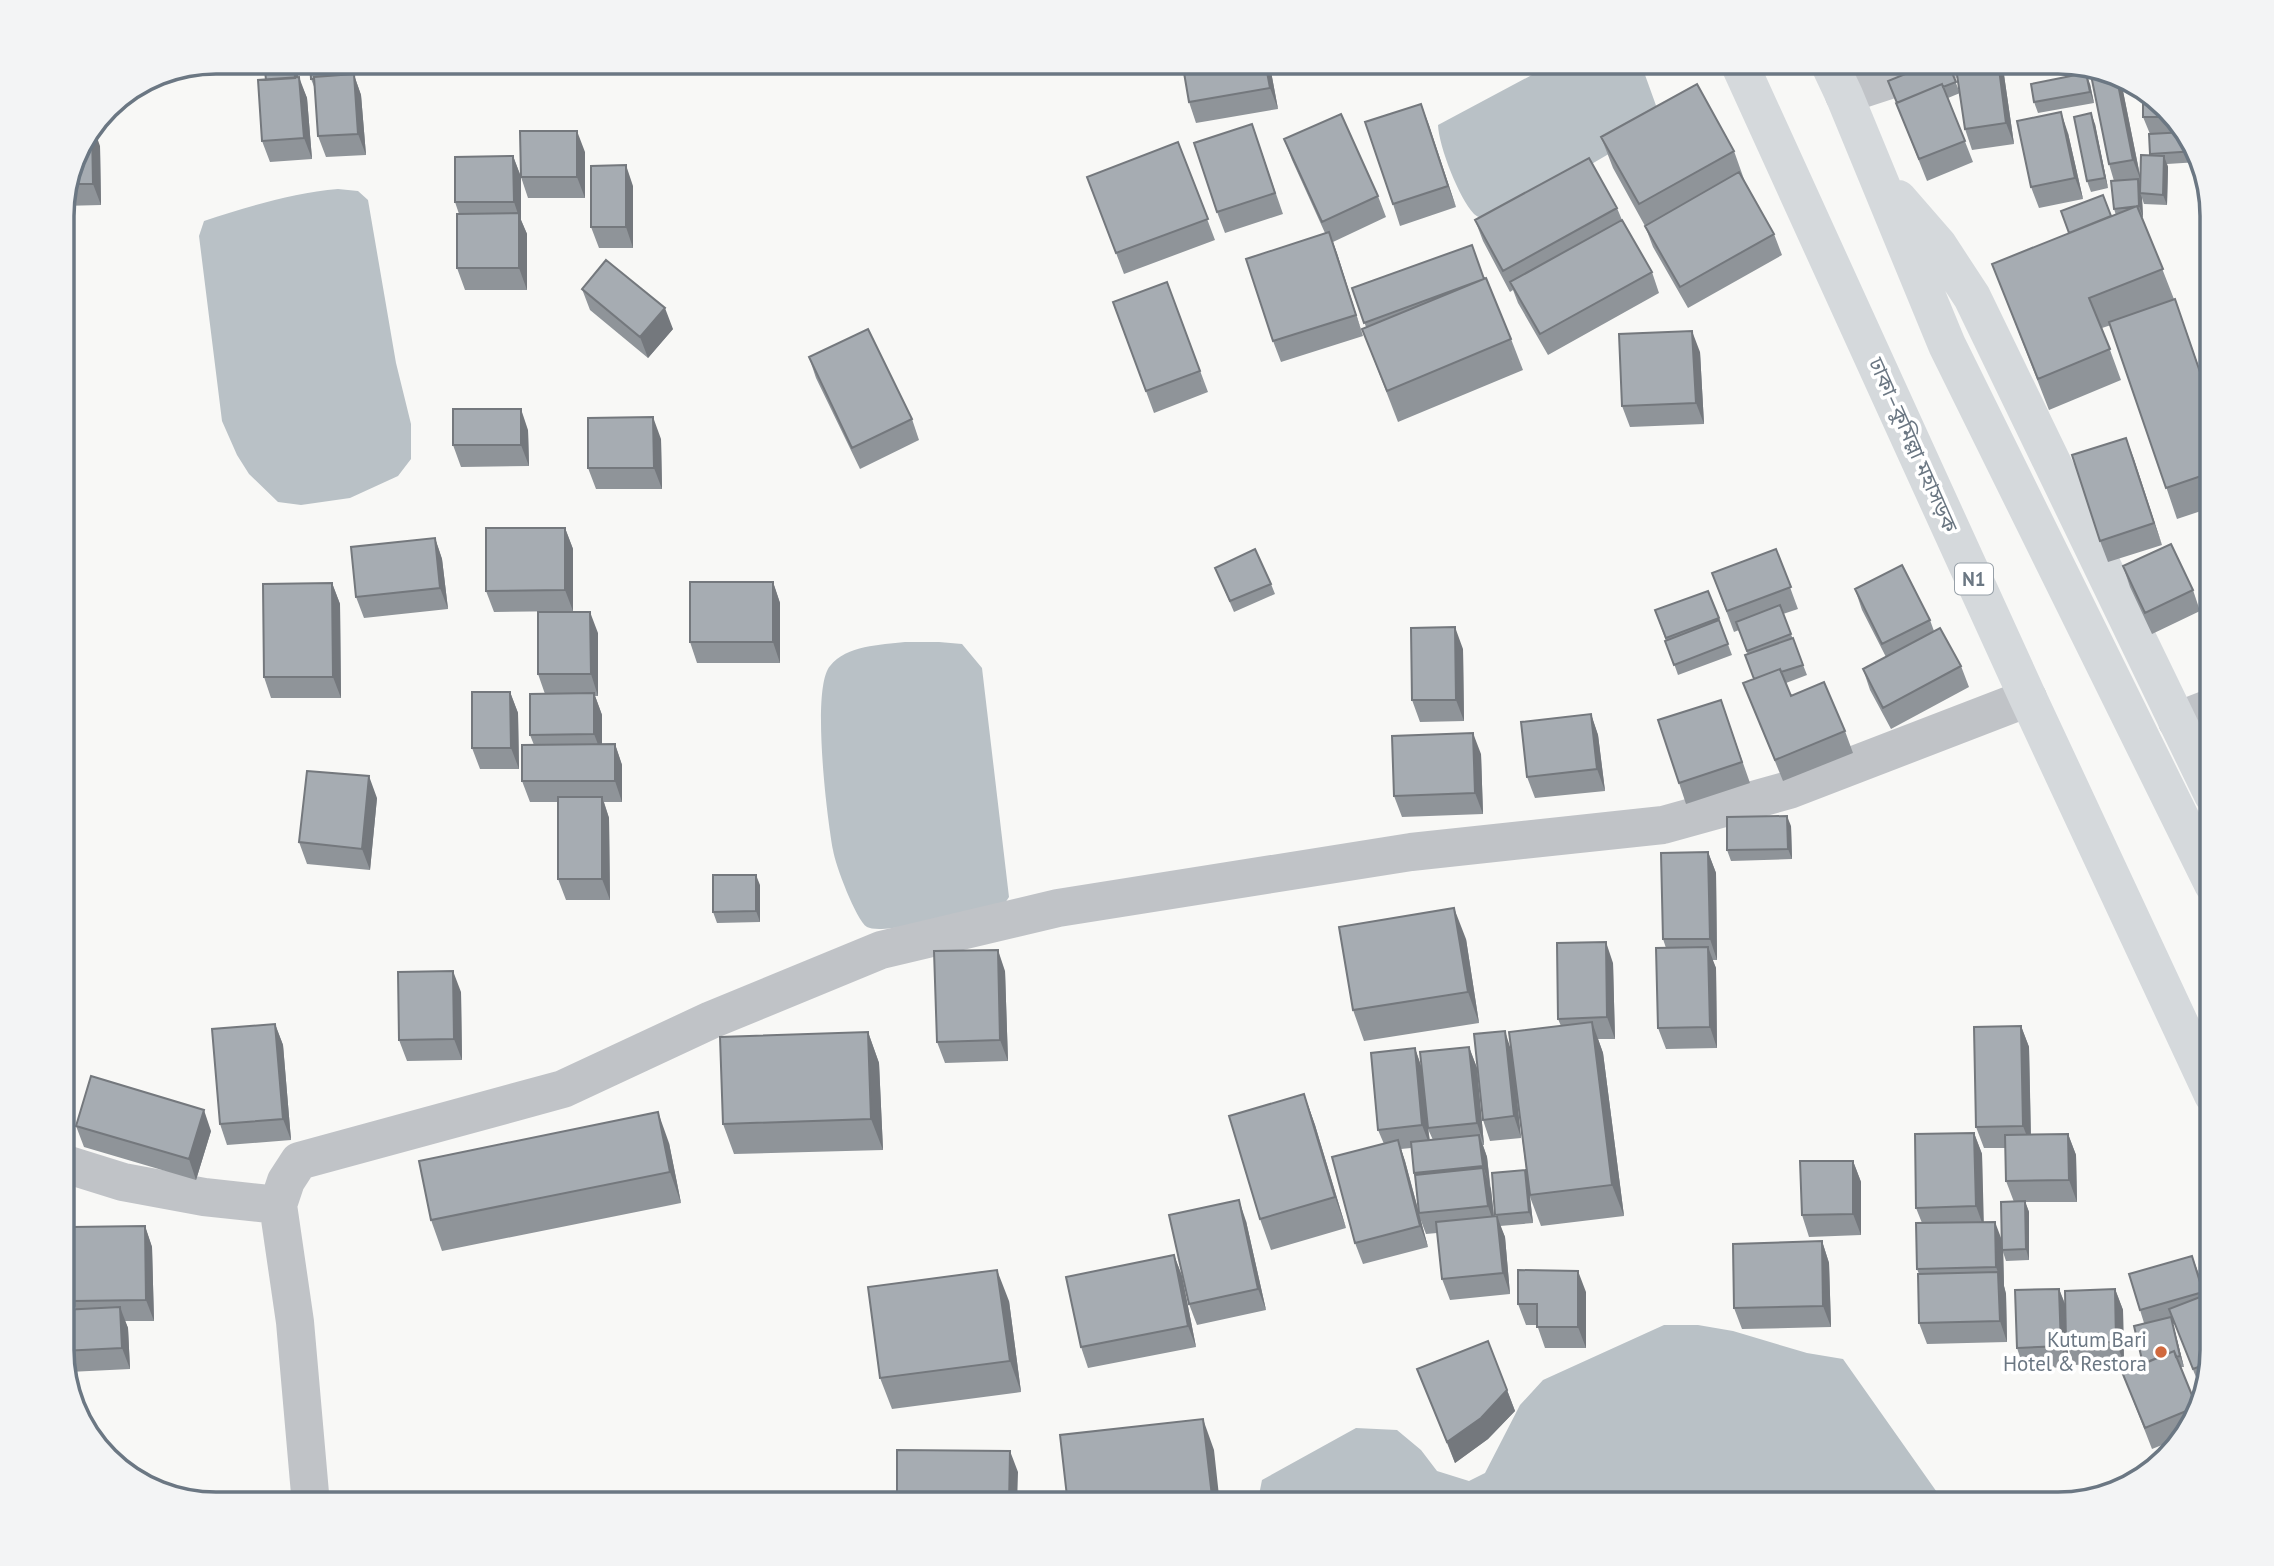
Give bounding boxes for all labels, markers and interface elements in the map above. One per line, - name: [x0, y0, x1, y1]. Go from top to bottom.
- street label: ঢাকা–কুমিল্লা মহাসড়ক: [1862, 352, 1965, 537]
- road number: N1: [1955, 564, 1993, 594]
- place label: Kutum Bari Hotel & Restora: [2003, 1326, 2147, 1377]
- marker: Kutum Bari Hotel & Restora: [2153, 1344, 2169, 1360]

